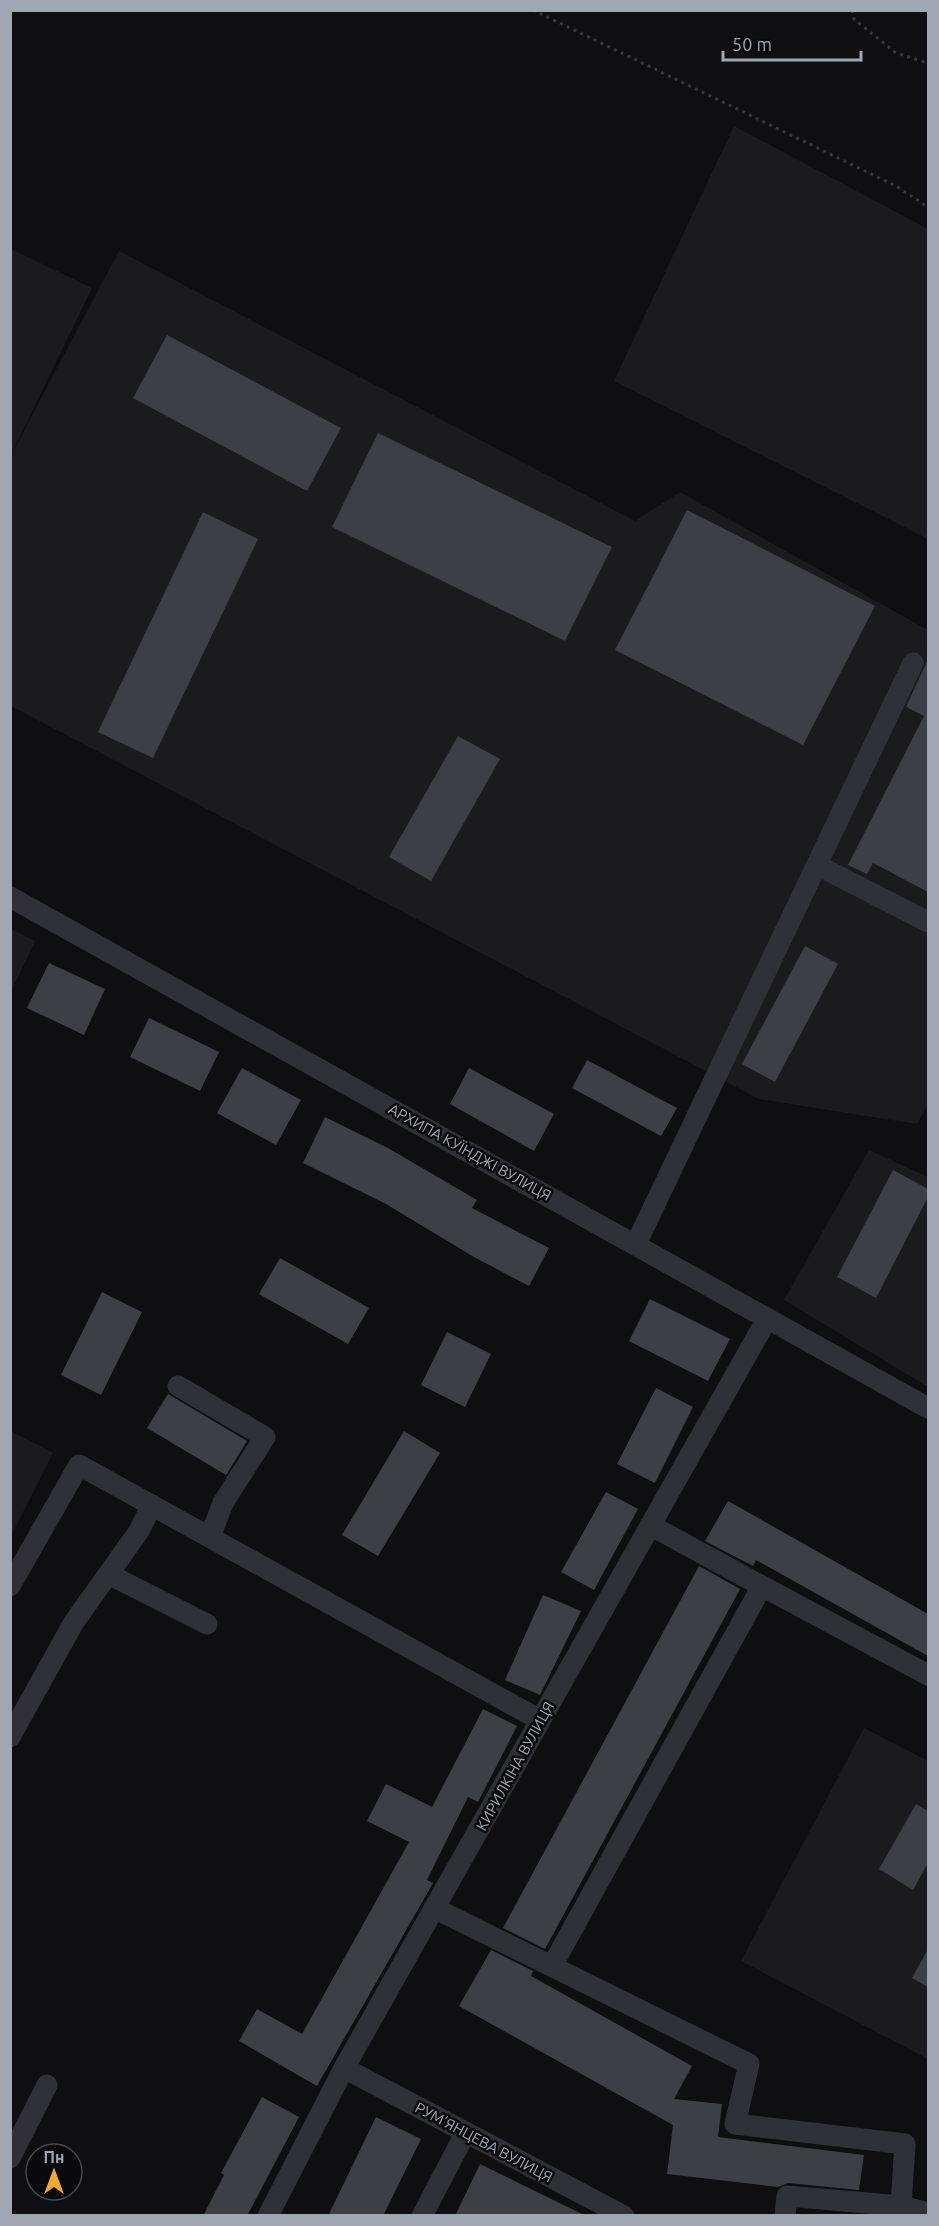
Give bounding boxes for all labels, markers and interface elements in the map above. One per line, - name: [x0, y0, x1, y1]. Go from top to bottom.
- scale bar: [723, 24, 861, 62]
- text: 50 m: [732, 34, 772, 54]
- street label: АРХИПА КУЇНДЖІ ВУЛИЦЯ: [386, 1100, 554, 1204]
- street label: КИРИЛКІНА ВУЛИЦЯ: [473, 1699, 557, 1833]
- street label: РУМ’ЯНЦЕВА ВУЛИЦЯ: [412, 2099, 556, 2185]
- north arrow: [24, 2142, 84, 2202]
- text: Пн: [44, 2148, 64, 2166]

